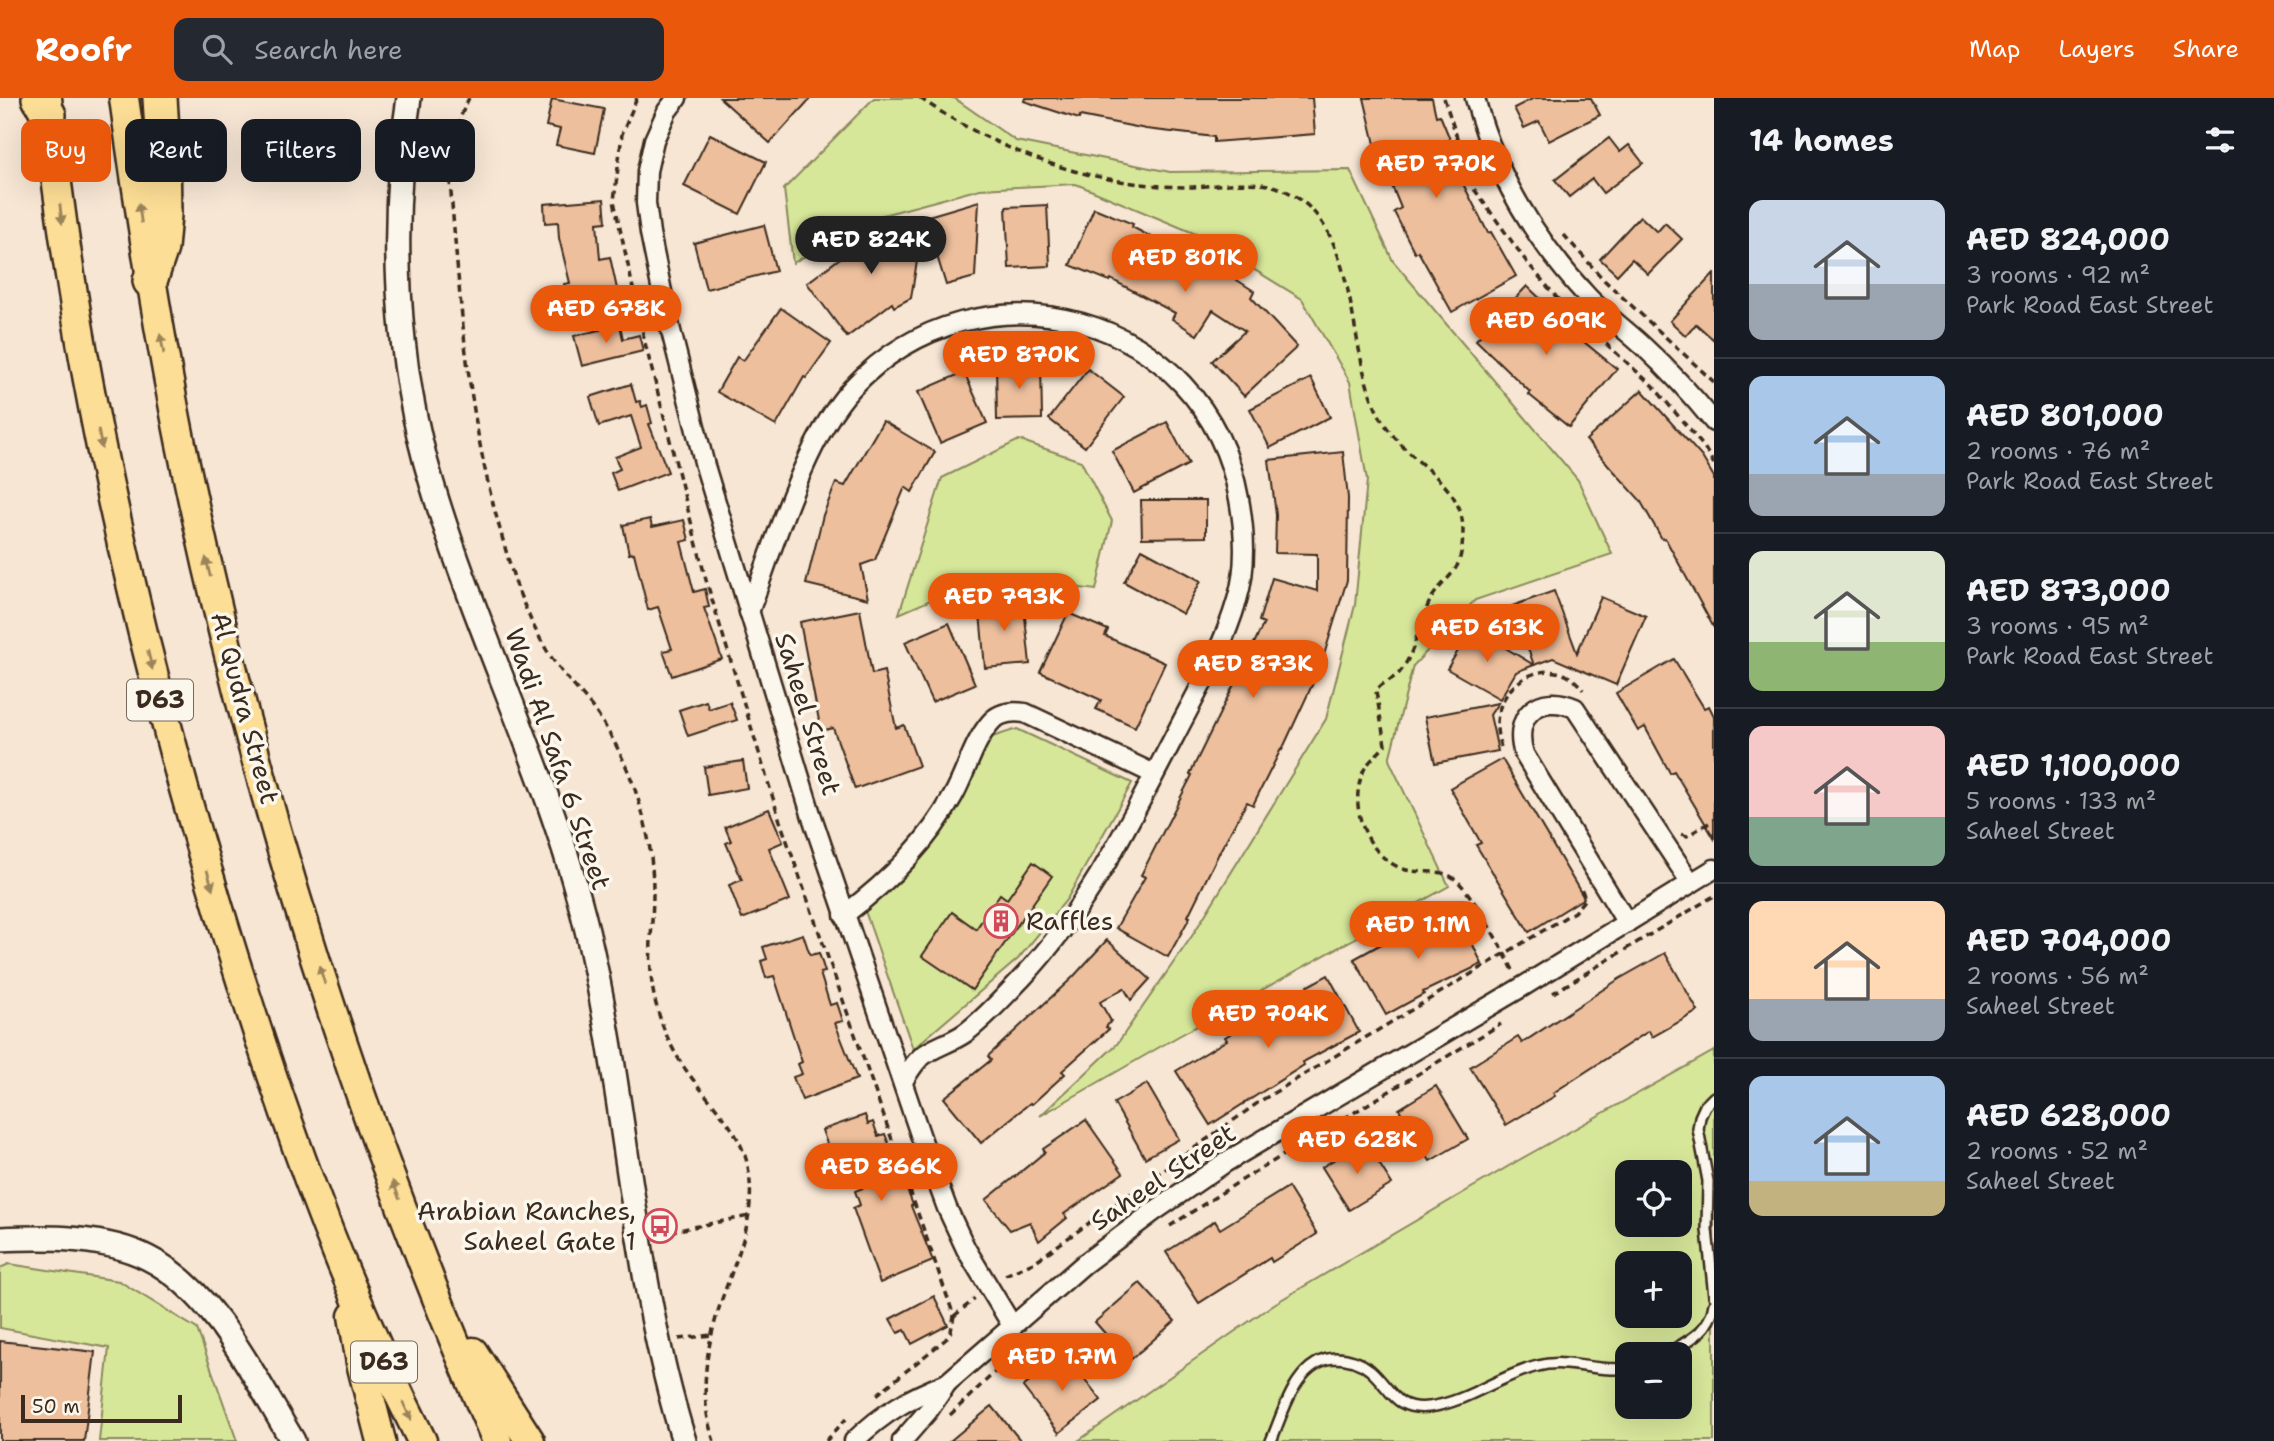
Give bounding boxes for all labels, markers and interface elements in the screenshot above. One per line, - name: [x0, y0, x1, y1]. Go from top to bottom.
- search box: [174, 18, 664, 81]
- text: Roofr: [35, 27, 132, 72]
- icon: search: [198, 30, 236, 68]
- text: Search here: [254, 32, 403, 67]
- text: Map: [1969, 33, 2020, 65]
- text: Layers: [2058, 33, 2135, 65]
- text: Share: [2173, 33, 2239, 65]
- chip: Buy: [21, 119, 111, 182]
- chip: Rent: [125, 119, 227, 182]
- chip: Filters: [241, 119, 361, 182]
- chip: New: [375, 119, 475, 182]
- text: 14 homes: [1749, 120, 1894, 161]
- icon: filters: [2201, 121, 2239, 159]
- pin: AED 770K: [1364, 140, 1508, 200]
- text: AED 770K: [1376, 148, 1496, 178]
- one-way arrow: [135, 202, 146, 224]
- one-way arrow: [56, 204, 67, 226]
- pin: AED 824K: [799, 216, 943, 276]
- text: AED 824,000: [1966, 219, 2170, 260]
- text: AED 824K: [811, 224, 931, 254]
- icon: home: [1805, 228, 1889, 312]
- pin: AED 801K: [1113, 234, 1257, 294]
- text: AED 801K: [1128, 242, 1242, 272]
- text: 3 rooms · 92 m²: [1966, 260, 2150, 290]
- pin: AED 678K: [534, 286, 678, 345]
- text: Park Road East Street: [1966, 290, 2213, 320]
- text: AED 678K: [546, 293, 666, 323]
- pin: AED 609K: [1474, 298, 1618, 357]
- text: AED 609K: [1486, 305, 1606, 335]
- pin: AED 870K: [947, 331, 1091, 391]
- one-way arrow: [156, 333, 167, 355]
- text: AED 870K: [959, 339, 1079, 369]
- text: AED 801,000: [1966, 395, 2164, 436]
- icon: home: [1805, 404, 1889, 488]
- one-way arrow: [95, 428, 106, 450]
- text: 2 rooms · 76 m²: [1966, 436, 2150, 466]
- text: Park Road East Street: [1966, 466, 2213, 496]
- one-way arrow: [203, 556, 214, 578]
- text: AED 873,000: [1966, 570, 2171, 611]
- pin: AED 793K: [932, 574, 1076, 633]
- icon: home: [1805, 579, 1889, 663]
- text: AED 793K: [944, 581, 1064, 611]
- pin: AED 613K: [1415, 604, 1559, 664]
- street label: Al Qudra Street: [203, 608, 288, 808]
- text: 3 rooms · 95 m²: [1966, 611, 2149, 641]
- text: AED 613K: [1431, 612, 1543, 642]
- street label: Wadi Al Safa 6 Street: [497, 623, 620, 894]
- street label: Saheel Street: [767, 628, 850, 799]
- pin: AED 873K: [1181, 640, 1325, 700]
- text: Park Road East Street: [1966, 641, 2213, 671]
- text: AED 873K: [1193, 648, 1313, 678]
- one-way arrow: [145, 649, 156, 671]
- road number: D63: [127, 680, 193, 720]
- text: AED 1,100,000: [1966, 745, 2181, 786]
- icon: home: [1805, 754, 1889, 838]
- text: 5 rooms · 133 m²: [1966, 786, 2156, 816]
- text: Saheel Street: [1966, 816, 2115, 846]
- one-way arrow: [205, 870, 215, 891]
- building icon: Raffles: [982, 902, 1020, 940]
- pin: AED 1.1M: [1346, 902, 1490, 961]
- place label: Raffles: [1026, 903, 1114, 938]
- text: AED 1.1M: [1366, 909, 1470, 939]
- text: AED 704,000: [1966, 920, 2172, 961]
- icon: home: [1805, 929, 1889, 1013]
- text: 2 rooms · 56 m²: [1966, 961, 2149, 991]
- one-way arrow: [316, 964, 327, 985]
- pin: AED 704K: [1196, 990, 1340, 1050]
- text: Saheel Street: [1966, 991, 2115, 1021]
- text: AED 704K: [1208, 998, 1328, 1028]
- text: AED 628,000: [1966, 1095, 2171, 1136]
- icon: home: [1805, 1104, 1889, 1188]
- street label: Saheel Street: [1083, 1115, 1242, 1238]
- pin: AED 628K: [1285, 1116, 1429, 1176]
- text: AED 628K: [1297, 1124, 1417, 1154]
- text: 2 rooms · 52 m²: [1966, 1136, 2148, 1166]
- pin: AED 866K: [809, 1144, 953, 1203]
- text: AED 866K: [821, 1151, 941, 1181]
- map controls: [1615, 1160, 1692, 1419]
- button: locate: [1615, 1160, 1692, 1237]
- text: Saheel Street: [1966, 1166, 2115, 1196]
- one-way arrow: [391, 1179, 402, 1200]
- place label: Arabian Ranches, Saheel Gate 1: [417, 1193, 636, 1258]
- bus stop icon: Arabian Ranches, Saheel Gate 1: [641, 1207, 679, 1245]
- button: +: [1615, 1251, 1692, 1328]
- pin: AED 1.7M: [990, 1334, 1134, 1393]
- text: AED 1.7M: [1007, 1341, 1117, 1371]
- road number: D63: [351, 1342, 417, 1382]
- button: −: [1615, 1342, 1692, 1419]
- scale bar: [21, 1392, 182, 1424]
- text: 50 m: [32, 1394, 80, 1419]
- one-way arrow: [401, 1401, 413, 1421]

